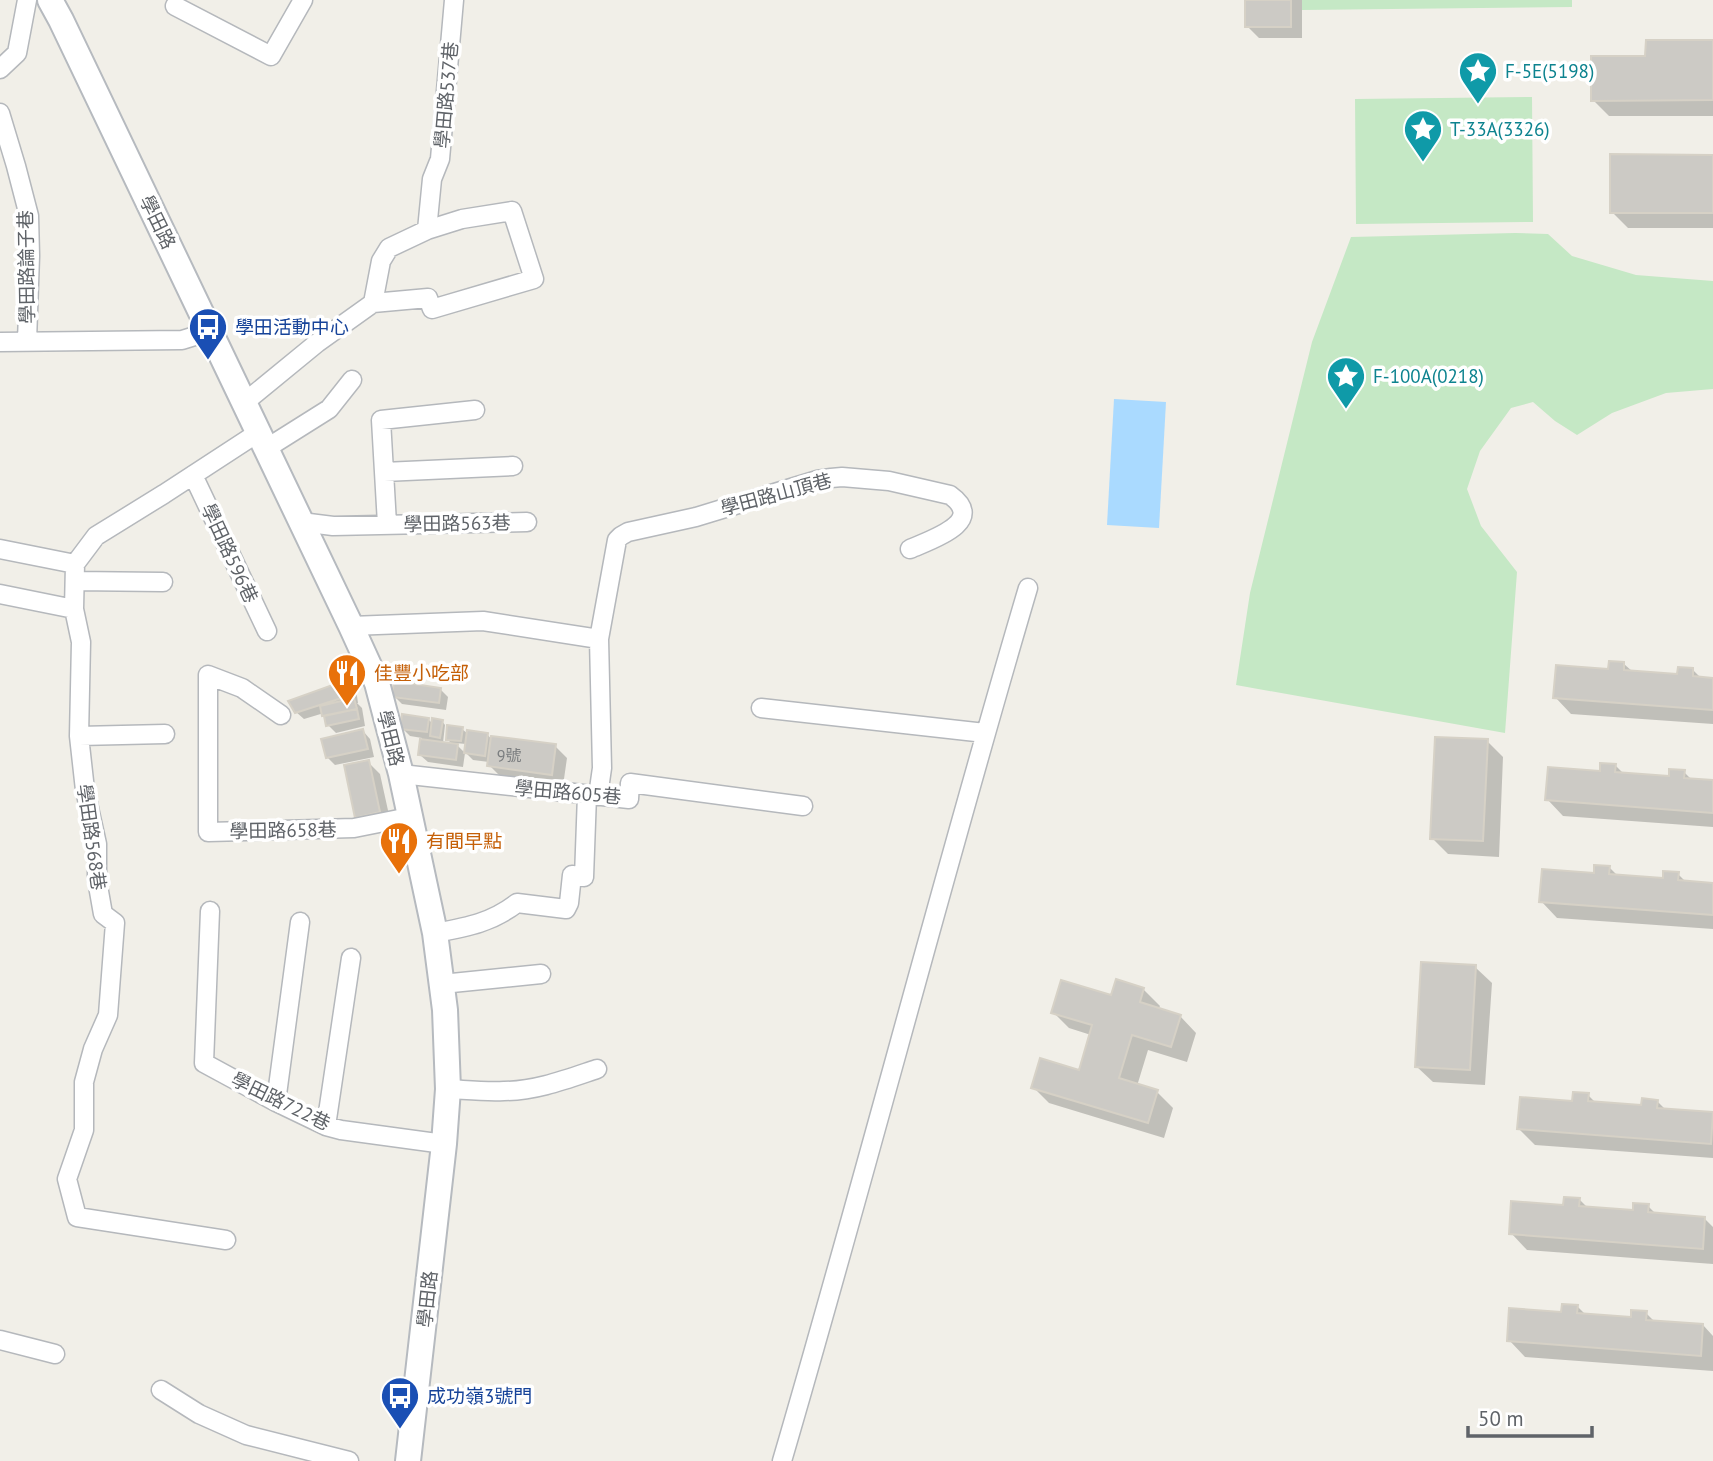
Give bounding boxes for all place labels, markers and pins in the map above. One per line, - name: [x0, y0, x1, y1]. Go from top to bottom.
- place icon: F-5E(5198): [1457, 50, 1499, 105]
- place label: F-5E(5198): [1505, 59, 1594, 83]
- place icon: T-33A(3326): [1402, 108, 1444, 163]
- place label: T-33A(3326): [1450, 117, 1550, 141]
- bus stop icon: 學田活動中心: [187, 306, 229, 361]
- place label: 學田活動中心: [235, 315, 349, 339]
- place icon: F-100A(0218): [1325, 355, 1367, 410]
- place label: F-100A(0218): [1373, 364, 1484, 388]
- restaurant icon: 佳豐小吃部: [326, 652, 368, 707]
- place label: 佳豐小吃部: [374, 661, 469, 685]
- restaurant icon: 有間早點: [378, 820, 420, 875]
- place label: 有間早點: [426, 829, 502, 853]
- bus stop icon: 成功嶺3號門: [379, 1375, 421, 1430]
- place label: 成功嶺3號門: [427, 1384, 532, 1408]

